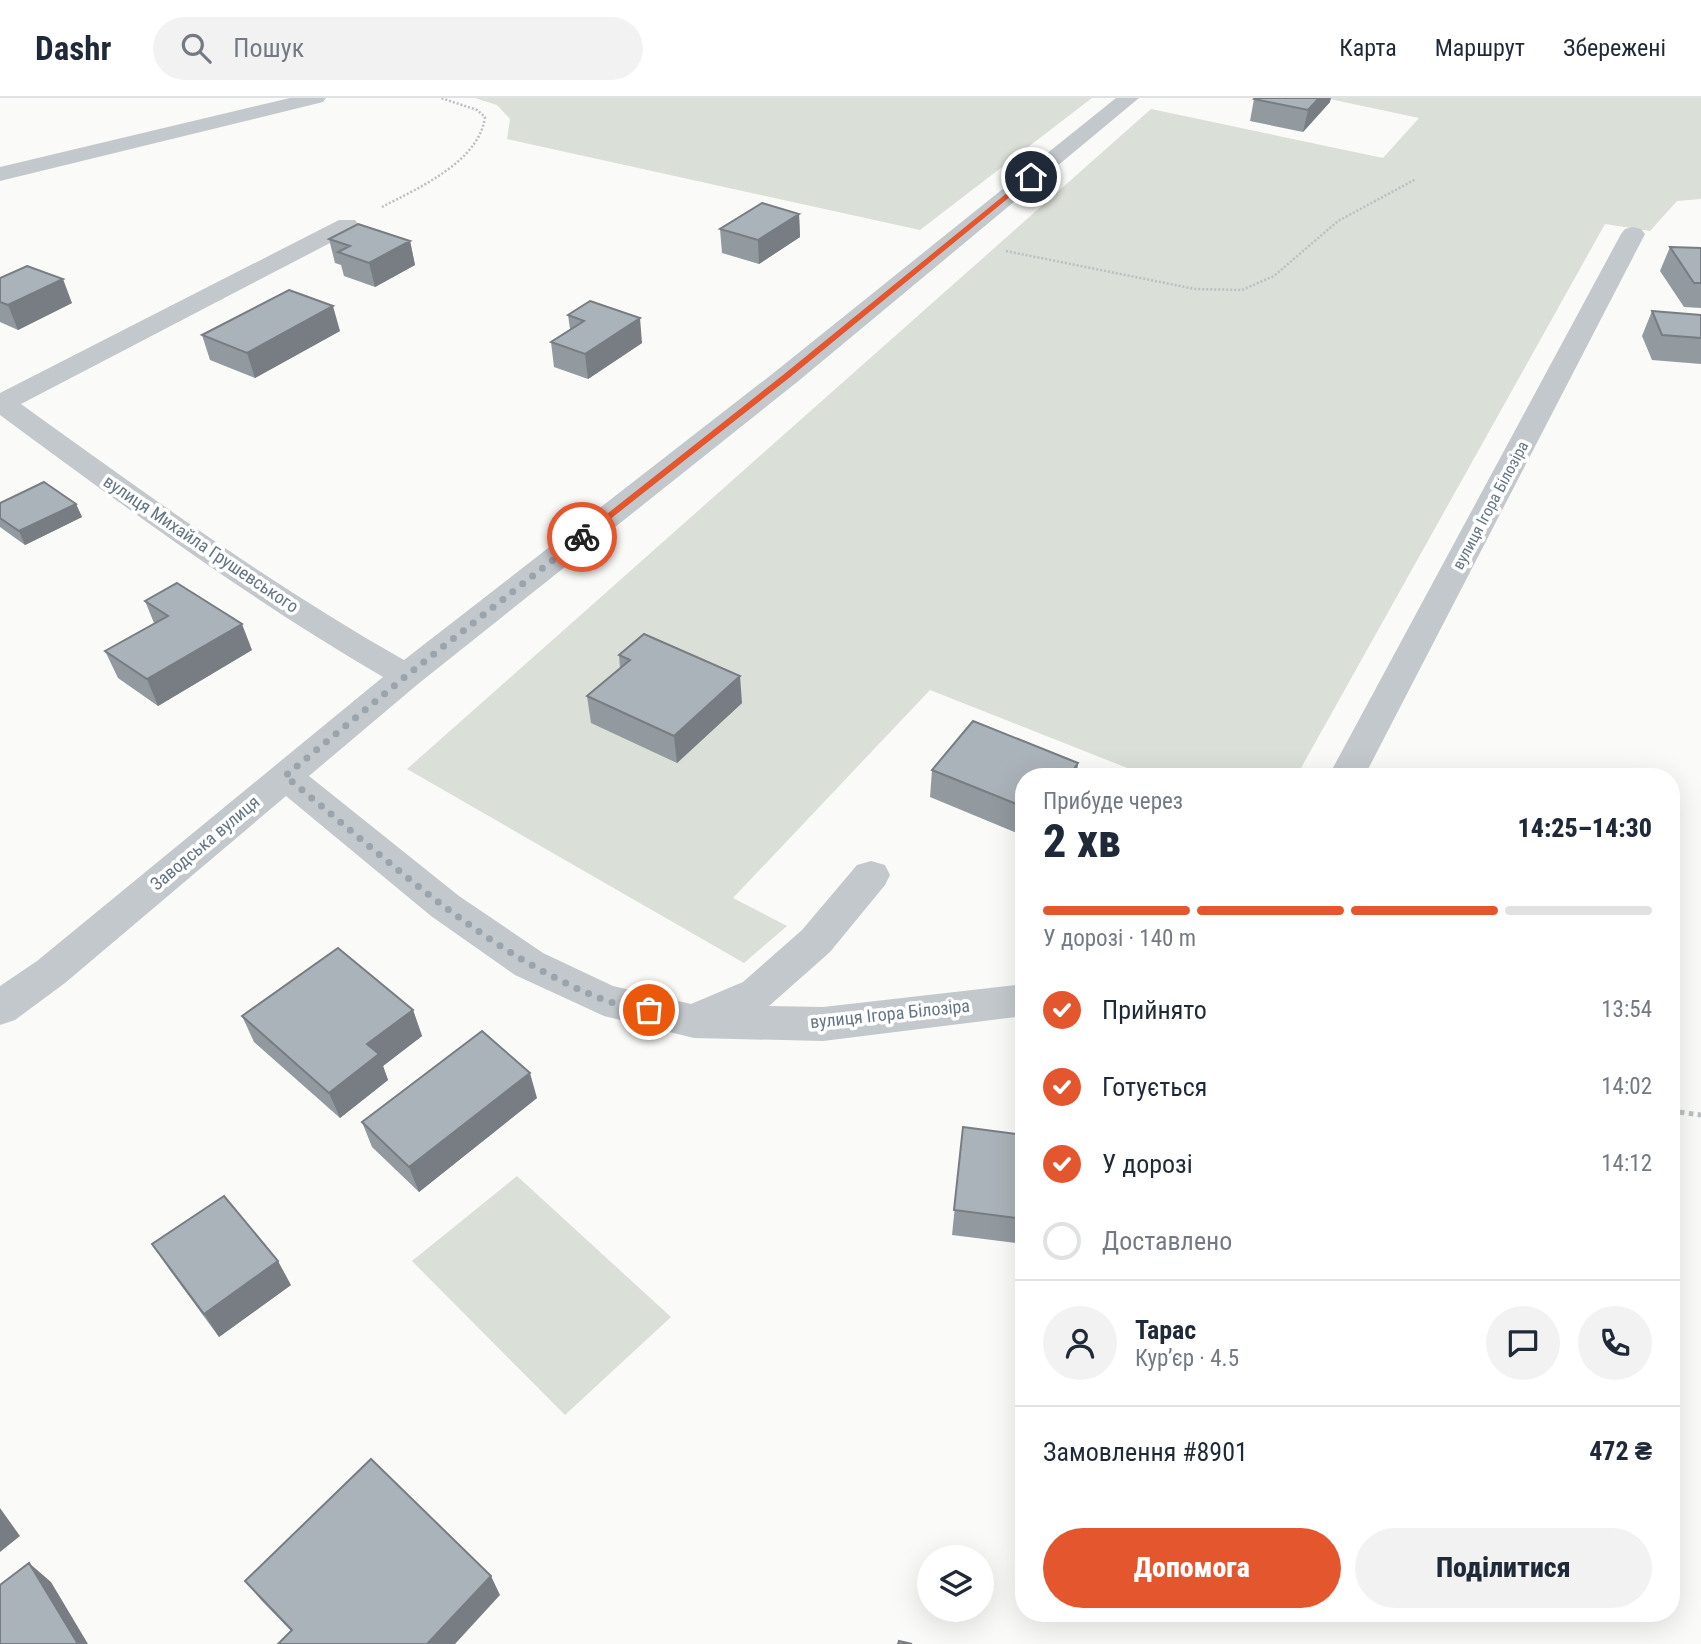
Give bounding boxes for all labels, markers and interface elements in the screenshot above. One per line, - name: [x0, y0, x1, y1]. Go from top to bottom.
- search box: [153, 17, 643, 80]
- text: Dashr: [35, 29, 111, 68]
- icon: search: [177, 29, 215, 67]
- text: Пошук: [233, 33, 304, 63]
- text: Карта: [1339, 34, 1397, 62]
- text: Маршрут: [1435, 34, 1525, 62]
- text: Збережені: [1563, 34, 1666, 62]
- pin: [1001, 147, 1061, 207]
- icon: home: [1012, 158, 1050, 196]
- street label: вулиця Ігора Білозіра: [1449, 438, 1532, 573]
- street label: вулиця Михайла Грушевського: [100, 470, 303, 617]
- courier: [547, 502, 617, 572]
- icon: bike: [563, 518, 601, 556]
- text: Прибуде через: [1043, 788, 1183, 815]
- street label: Заводська вулиця: [146, 791, 264, 894]
- text: 14:25–14:30: [1518, 813, 1652, 843]
- text: 2 хв: [1043, 814, 1121, 868]
- text: У дорозі · 140 m: [1043, 925, 1196, 952]
- pin: [619, 980, 679, 1040]
- icon: bag: [630, 991, 668, 1029]
- icon: check: [1043, 991, 1081, 1029]
- street label: вулиця Ігора Білозіра: [809, 995, 971, 1032]
- text: Прийнято: [1102, 995, 1207, 1025]
- text: 13:54: [1601, 996, 1652, 1023]
- icon: check: [1043, 1068, 1081, 1106]
- text: Готується: [1102, 1072, 1207, 1102]
- text: 14:02: [1601, 1073, 1652, 1100]
- icon: check: [1043, 1145, 1081, 1183]
- text: У дорозі: [1102, 1149, 1193, 1179]
- text: 14:12: [1601, 1150, 1652, 1177]
- text: Доставлено: [1102, 1226, 1232, 1256]
- button: person: [1043, 1306, 1117, 1380]
- button: chat: [1486, 1306, 1560, 1380]
- button: phone: [1578, 1306, 1652, 1380]
- text: Тарас: [1135, 1315, 1196, 1345]
- text: Кур’єр · 4.5: [1135, 1345, 1239, 1372]
- text: 472 ₴: [1589, 1436, 1652, 1466]
- text: Замовлення #8901: [1043, 1437, 1248, 1467]
- button: Допомога: [1043, 1528, 1341, 1608]
- button: Поділитися: [1355, 1528, 1652, 1608]
- map controls: [917, 1545, 994, 1622]
- button: layers: [917, 1545, 994, 1622]

